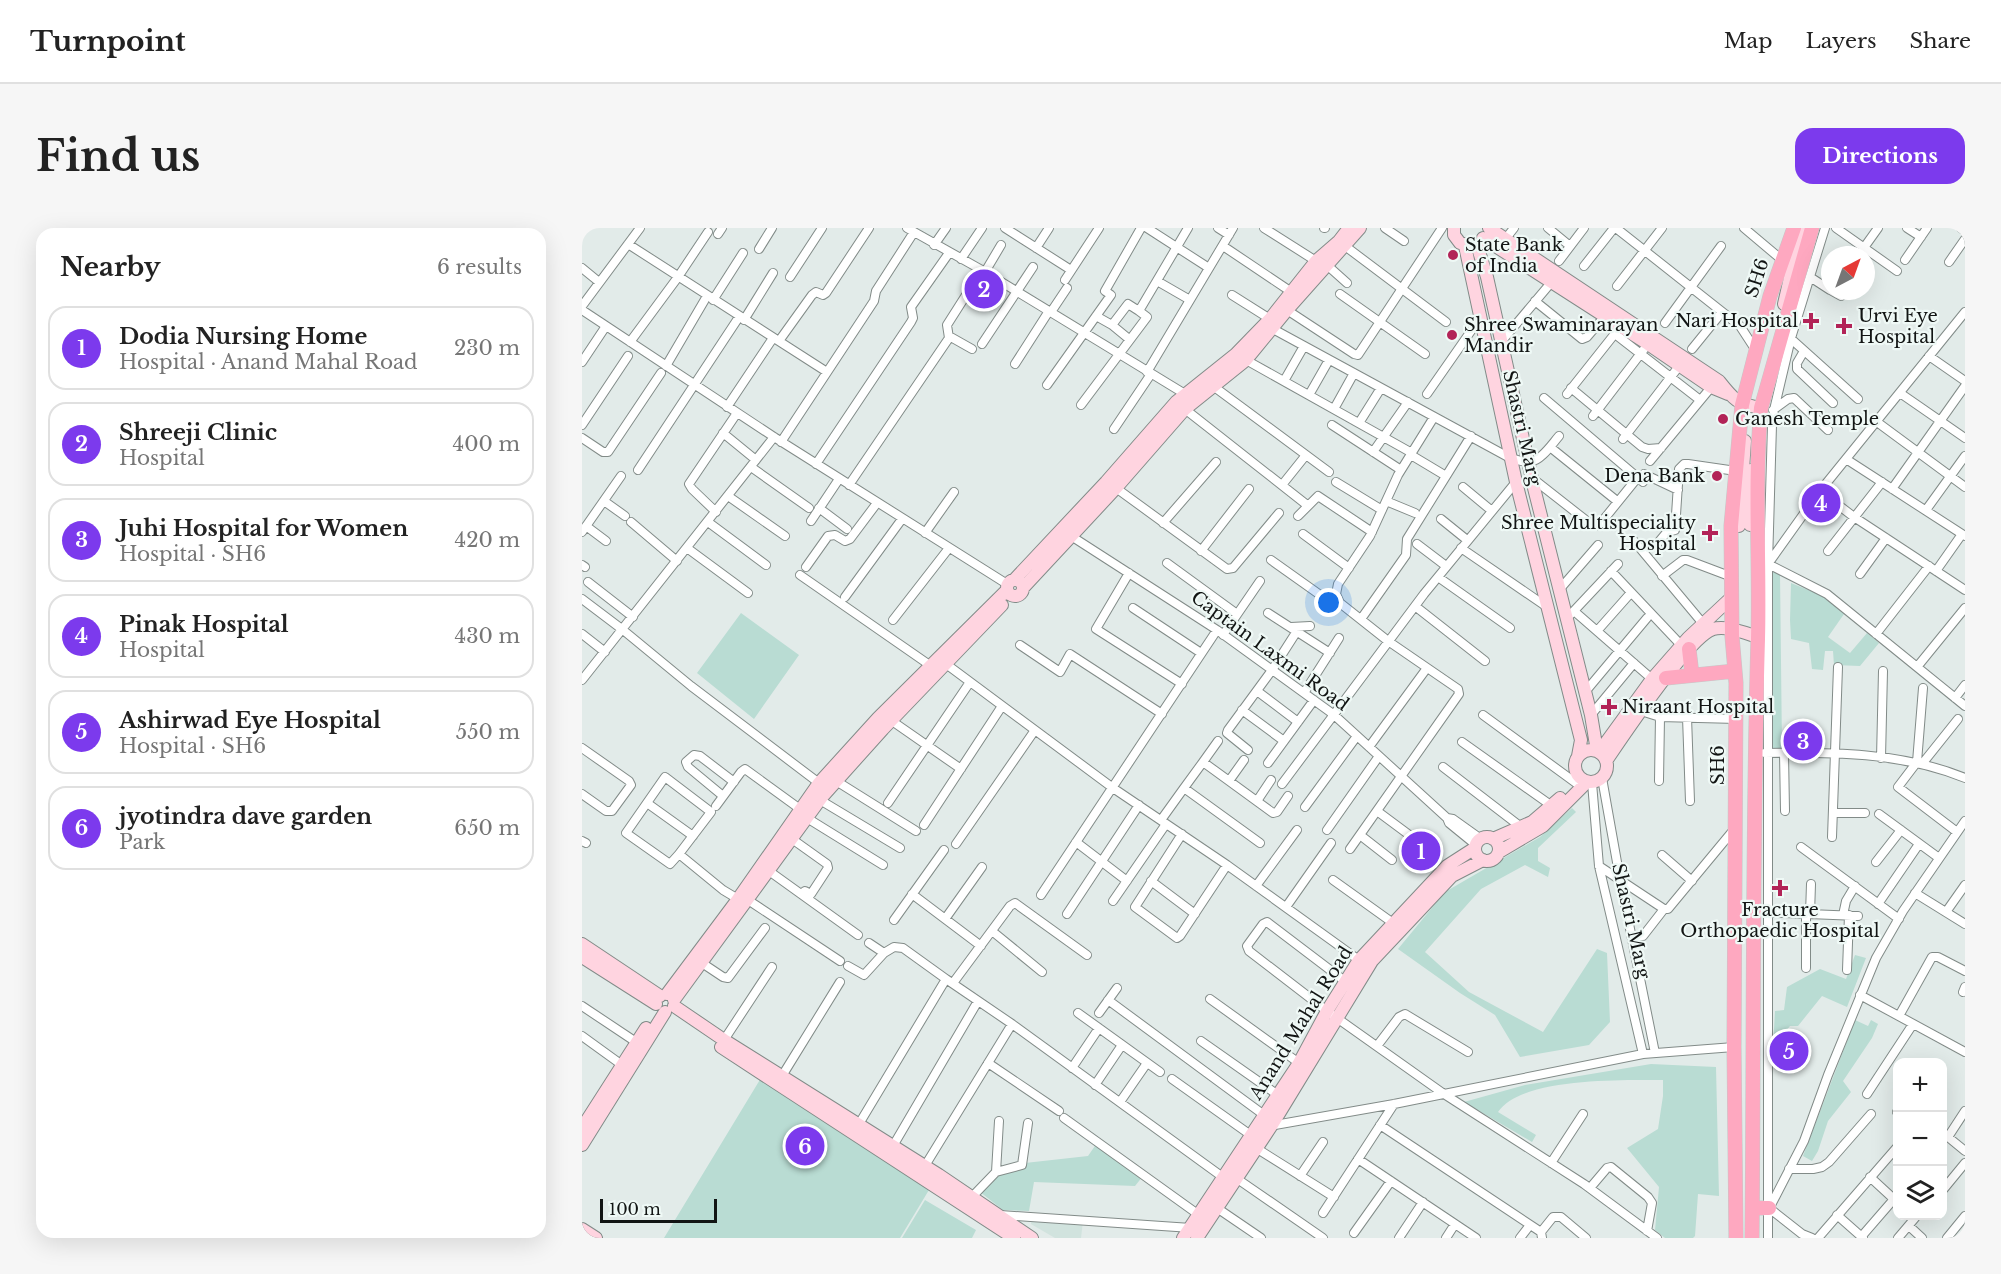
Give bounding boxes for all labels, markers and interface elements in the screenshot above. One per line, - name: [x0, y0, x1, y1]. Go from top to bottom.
- text: Turnpoint: [30, 24, 186, 59]
- text: Map: [1724, 28, 1773, 54]
- text: Layers: [1806, 28, 1877, 54]
- text: Share: [1910, 28, 1971, 54]
- button: Directions: [1795, 128, 1965, 184]
- text: Find us: [36, 130, 200, 182]
- place label: State Bank of India: [1465, 234, 1563, 277]
- north arrow: [1821, 246, 1875, 300]
- marker: State Bank of India: [1446, 248, 1460, 262]
- text: Nearby: [60, 251, 161, 283]
- text: 6 results: [437, 255, 522, 279]
- street label: SH6: [1740, 256, 1774, 300]
- pin: 2: [964, 266, 1004, 312]
- place label: Urvi Eye Hospital: [1858, 305, 1938, 348]
- place label: Nari Hospital: [1675, 310, 1798, 332]
- marker: Nari Hospital: [1802, 312, 1820, 330]
- place label: Shree Swaminarayan Mandir: [1464, 314, 1658, 357]
- marker: Urvi Eye Hospital: [1835, 317, 1853, 335]
- text: Dodia Nursing Home: [119, 323, 367, 350]
- marker: Shree Swaminarayan Mandir: [1445, 328, 1459, 342]
- text: 1: [77, 336, 86, 360]
- text: 230 m: [454, 336, 520, 360]
- text: Hospital · Anand Mahal Road: [119, 350, 418, 374]
- street label: Shastri Marg: [1498, 368, 1546, 488]
- place label: Ganesh Temple: [1735, 408, 1879, 430]
- marker: Ganesh Temple: [1716, 412, 1730, 426]
- text: Shreeji Clinic: [119, 419, 277, 446]
- text: 2: [75, 432, 88, 456]
- text: 400 m: [453, 432, 520, 456]
- text: Hospital: [119, 446, 205, 470]
- place label: Dena Bank: [1604, 465, 1705, 487]
- marker: Dena Bank: [1710, 469, 1724, 483]
- pin: 4: [1802, 480, 1840, 526]
- place label: Shree Multispeciality Hospital: [1501, 512, 1696, 555]
- text: Juhi Hospital for Women: [119, 515, 408, 542]
- marker: Shree Multispeciality Hospital: [1701, 524, 1719, 542]
- text: 3: [75, 528, 88, 552]
- text: 420 m: [455, 528, 520, 552]
- text: Hospital · SH6: [119, 542, 266, 566]
- street label: Captain Laxmi Road: [1187, 586, 1353, 716]
- your location: [1314, 588, 1343, 617]
- text: Pinak Hospital: [119, 611, 289, 638]
- text: 4: [75, 624, 88, 648]
- text: 430 m: [455, 624, 520, 648]
- text: Hospital: [119, 638, 205, 662]
- place label: Niraant Hospital: [1622, 696, 1774, 718]
- marker: Niraant Hospital: [1600, 698, 1618, 716]
- text: Ashirwad Eye Hospital: [119, 707, 381, 734]
- pin: 3: [1784, 718, 1822, 764]
- text: 5: [76, 720, 87, 744]
- text: 550 m: [456, 720, 520, 744]
- text: Hospital · SH6: [119, 734, 266, 758]
- street label: SH6: [1707, 745, 1729, 785]
- text: jyotindra dave garden: [119, 803, 372, 830]
- text: 6: [75, 816, 88, 840]
- text: 650 m: [454, 816, 520, 840]
- pin: 1: [1402, 828, 1440, 874]
- text: Park: [119, 830, 165, 854]
- street label: Shastri Marg: [1607, 861, 1655, 981]
- marker: Fracture Orthopaedic Hospital: [1771, 879, 1789, 897]
- place label: Fracture Orthopaedic Hospital: [1680, 899, 1880, 942]
- street label: Anand Mahal Road: [1244, 942, 1357, 1105]
- pin: 5: [1770, 1028, 1808, 1074]
- map controls: [1893, 1058, 1947, 1220]
- button: +: [1893, 1058, 1947, 1112]
- button: −: [1893, 1112, 1947, 1166]
- pin: 6: [786, 1124, 824, 1168]
- button: layers: [1893, 1166, 1947, 1220]
- scale bar: [600, 1196, 717, 1224]
- text: 100 m: [609, 1199, 661, 1219]

